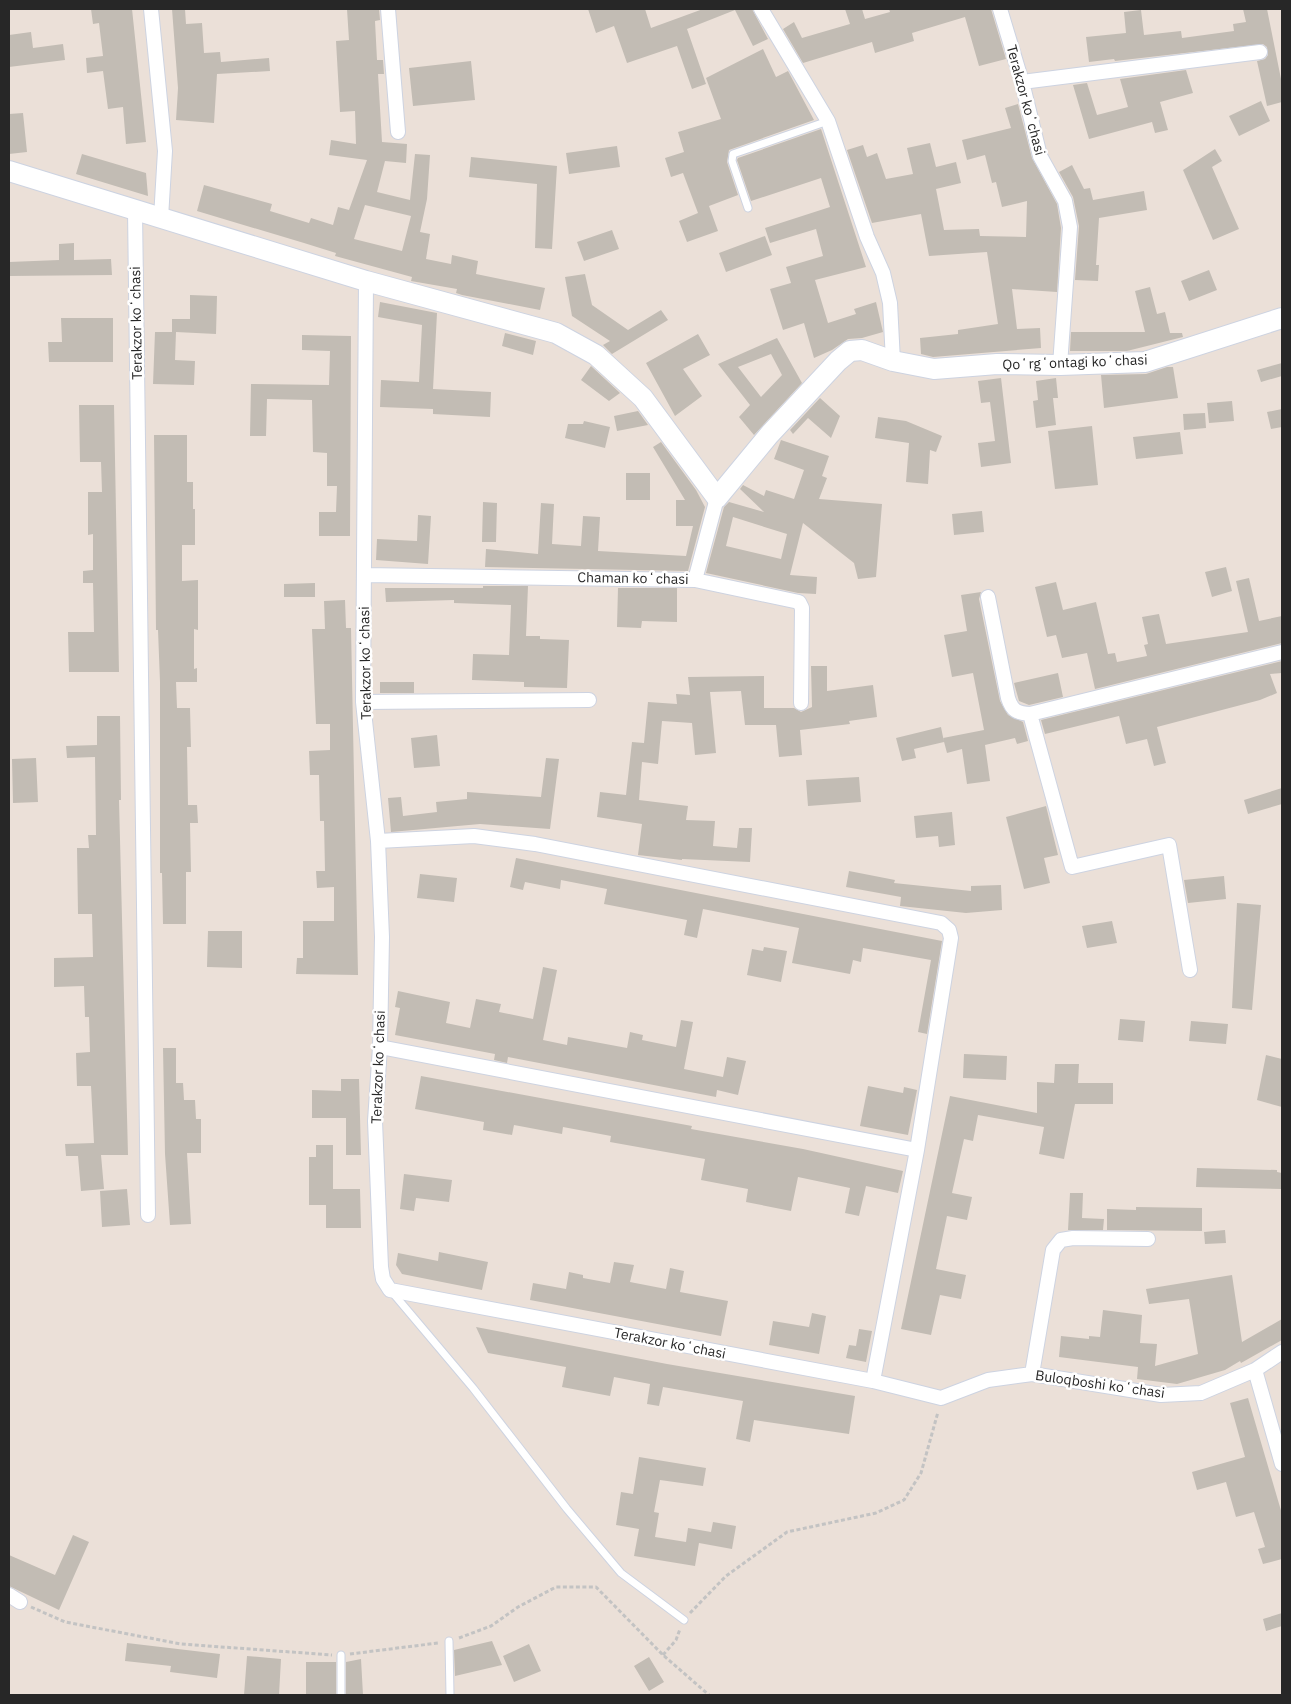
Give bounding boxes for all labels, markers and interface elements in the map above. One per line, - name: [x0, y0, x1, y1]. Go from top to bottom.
- street label: Terakzor koʻchasi: [1003, 43, 1049, 157]
- street label: Terakzor koʻchasi: [126, 266, 146, 380]
- street label: Qoʻrgʻontagi koʻchasi: [1002, 350, 1148, 374]
- street label: Chaman koʻchasi: [577, 568, 689, 588]
- street label: Terakzor koʻchasi: [355, 606, 375, 720]
- street label: Terakzor koʻchasi: [367, 1010, 389, 1124]
- street label: Terakzor koʻchasi: [613, 1323, 727, 1363]
- street label: Buloqboshi koʻchasi: [1034, 1366, 1166, 1402]

